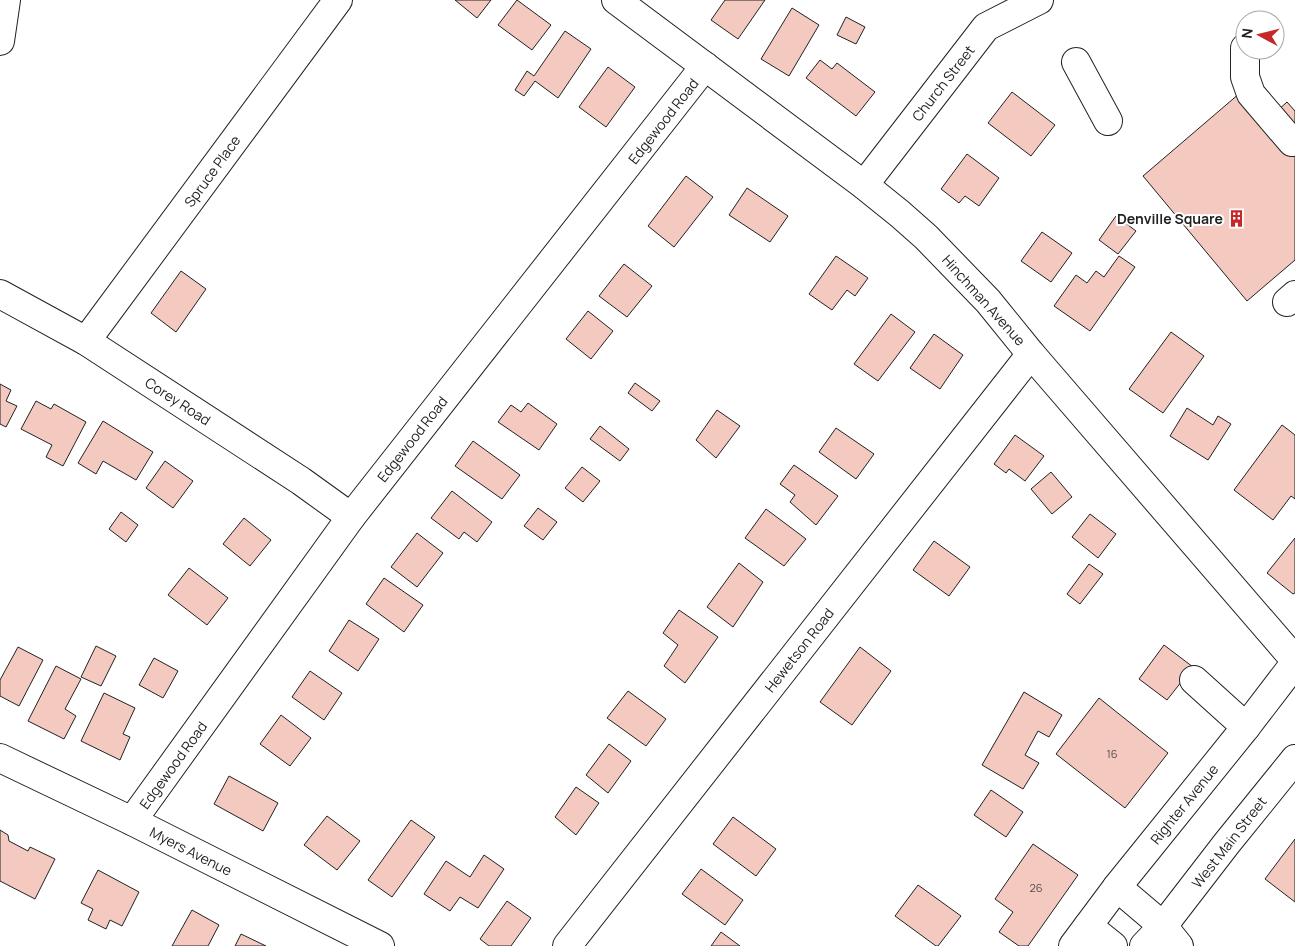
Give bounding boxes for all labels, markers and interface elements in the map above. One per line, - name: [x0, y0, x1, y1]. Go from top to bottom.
- north arrow: [1235, 10, 1285, 60]
- text: N: [1237, 27, 1257, 40]
- street label: Church Street: [907, 41, 979, 125]
- street label: Edgewood Road: [624, 74, 702, 168]
- street label: Spruce Place: [180, 131, 244, 211]
- building icon: Denville Square: [1227, 208, 1247, 228]
- place label: Denville Square: [1117, 209, 1223, 228]
- street label: Hinchman Avenue: [938, 251, 1030, 349]
- street label: Corey Road: [142, 373, 214, 429]
- street label: Edgewood Road: [373, 392, 451, 486]
- street label: Hewetson Road: [760, 604, 838, 696]
- street label: Edgewood Road: [135, 717, 211, 813]
- house number: 16: [1106, 746, 1118, 761]
- street label: Righter Avenue: [1146, 760, 1222, 848]
- street label: West Main Street: [1187, 792, 1271, 892]
- street label: Myers Avenue: [147, 822, 235, 880]
- house number: 26: [1029, 880, 1043, 895]

